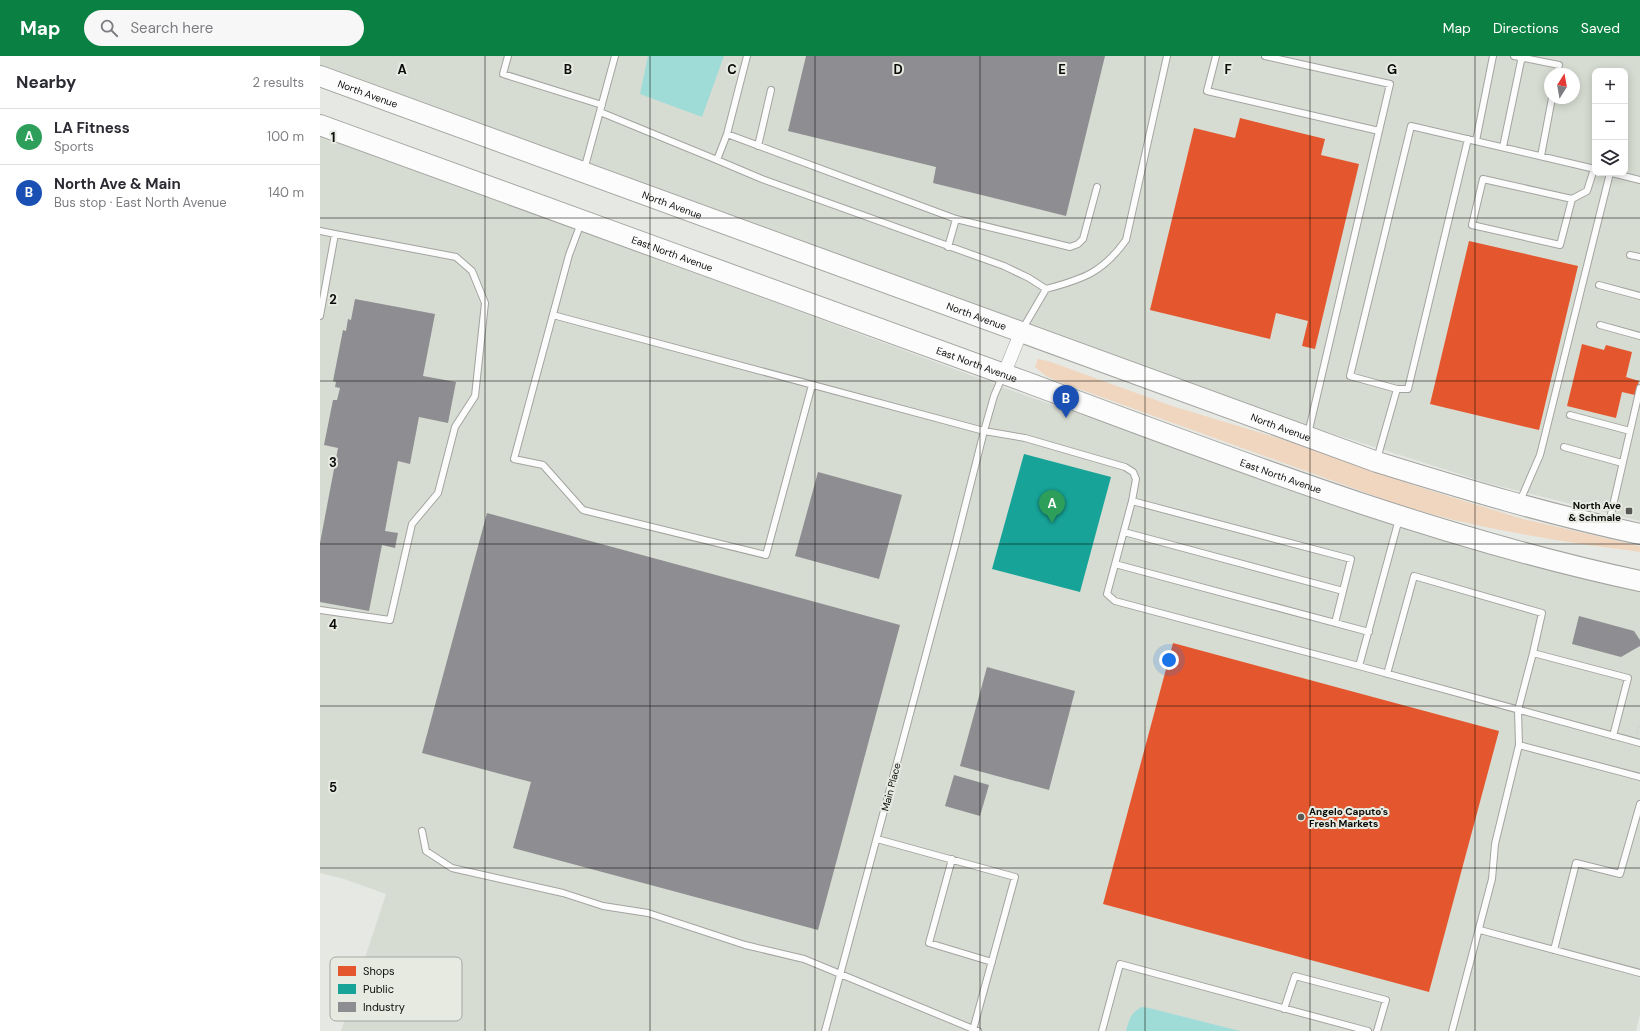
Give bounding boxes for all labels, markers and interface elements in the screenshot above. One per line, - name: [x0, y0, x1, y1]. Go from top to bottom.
- search box: [84, 10, 364, 46]
- text: Map: [20, 16, 60, 41]
- icon: search: [98, 17, 120, 39]
- text: Search here: [130, 18, 213, 38]
- text: Map: [1443, 19, 1471, 37]
- text: Directions: [1493, 19, 1559, 37]
- text: Saved: [1581, 19, 1620, 37]
- text: A: [397, 61, 407, 78]
- text: B: [564, 61, 572, 78]
- text: C: [727, 61, 737, 78]
- text: D: [893, 61, 903, 78]
- text: E: [1058, 61, 1066, 78]
- text: F: [1224, 61, 1232, 78]
- text: G: [1387, 61, 1397, 78]
- north arrow: [1544, 68, 1580, 104]
- map controls: [1592, 68, 1628, 176]
- button: +: [1592, 68, 1628, 104]
- text: Nearby: [16, 71, 76, 93]
- text: 2 results: [253, 74, 304, 91]
- street label: North Avenue: [336, 77, 400, 111]
- button: −: [1592, 104, 1628, 140]
- text: LA Fitness: [54, 118, 130, 138]
- text: A: [24, 128, 34, 145]
- text: 100 m: [267, 128, 304, 145]
- text: 1: [331, 129, 335, 146]
- text: Sports: [54, 138, 94, 155]
- button: layers: [1592, 140, 1628, 176]
- text: North Ave & Main: [54, 174, 181, 194]
- text: B: [25, 184, 33, 201]
- text: 140 m: [268, 184, 304, 201]
- street label: North Avenue: [640, 188, 704, 222]
- text: Bus stop · East North Avenue: [54, 194, 227, 211]
- street label: East North Avenue: [630, 233, 715, 274]
- text: 2: [329, 291, 337, 308]
- street label: North Avenue: [945, 299, 1009, 333]
- street label: East North Avenue: [935, 343, 1020, 385]
- pin: B: [1053, 385, 1079, 418]
- street label: North Avenue: [1249, 410, 1313, 444]
- text: 3: [329, 454, 337, 471]
- street label: East North Avenue: [1239, 455, 1324, 496]
- pin: A: [1039, 490, 1065, 523]
- place label: North Ave & Schmale: [1569, 499, 1621, 524]
- marker: North Ave & Schmale: [1624, 506, 1634, 516]
- text: 4: [329, 616, 337, 633]
- your location: [1159, 650, 1179, 670]
- street label: Main Place: [878, 761, 904, 813]
- text: 5: [329, 779, 337, 796]
- place label: Angelo Caputo's Fresh Markets: [1309, 805, 1388, 830]
- marker: Angelo Caputo's Fresh Markets: [1296, 812, 1306, 822]
- legend: [330, 957, 462, 1021]
- text: Shops: [363, 964, 395, 978]
- text: Public: [363, 982, 394, 996]
- text: Industry: [363, 1000, 405, 1014]

